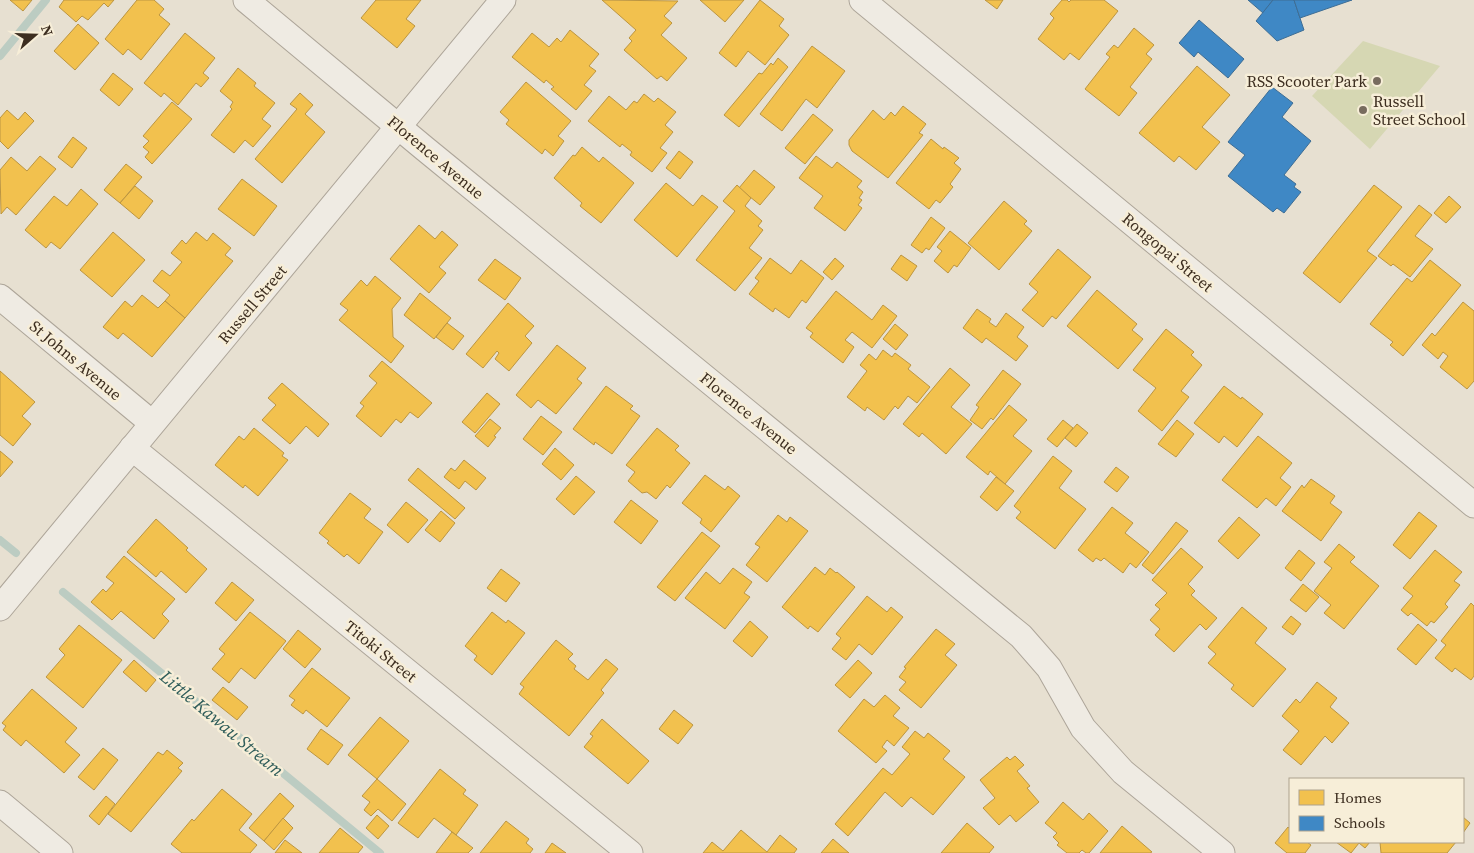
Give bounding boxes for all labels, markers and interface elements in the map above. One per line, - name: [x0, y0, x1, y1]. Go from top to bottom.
- north arrow: [10, 10, 60, 60]
- text: N: [36, 22, 58, 39]
- place label: RSS Scooter Park: [1247, 70, 1367, 92]
- marker: RSS Scooter Park: [1371, 75, 1383, 87]
- place label: Russell Street School: [1373, 90, 1466, 130]
- marker: Russell Street School: [1357, 104, 1369, 116]
- street label: Florence Avenue: [383, 110, 489, 204]
- street label: Rongopai Street: [1118, 207, 1219, 297]
- street label: Russell Street: [213, 260, 292, 348]
- street label: St Johns Avenue: [25, 315, 127, 405]
- street label: Florence Avenue: [696, 367, 802, 459]
- street label: Titoki Street: [340, 615, 422, 687]
- water label: Little Kawau Stream: [154, 663, 289, 782]
- legend: [1289, 778, 1464, 843]
- text: Homes: [1334, 787, 1381, 808]
- text: Schools: [1334, 812, 1385, 833]

